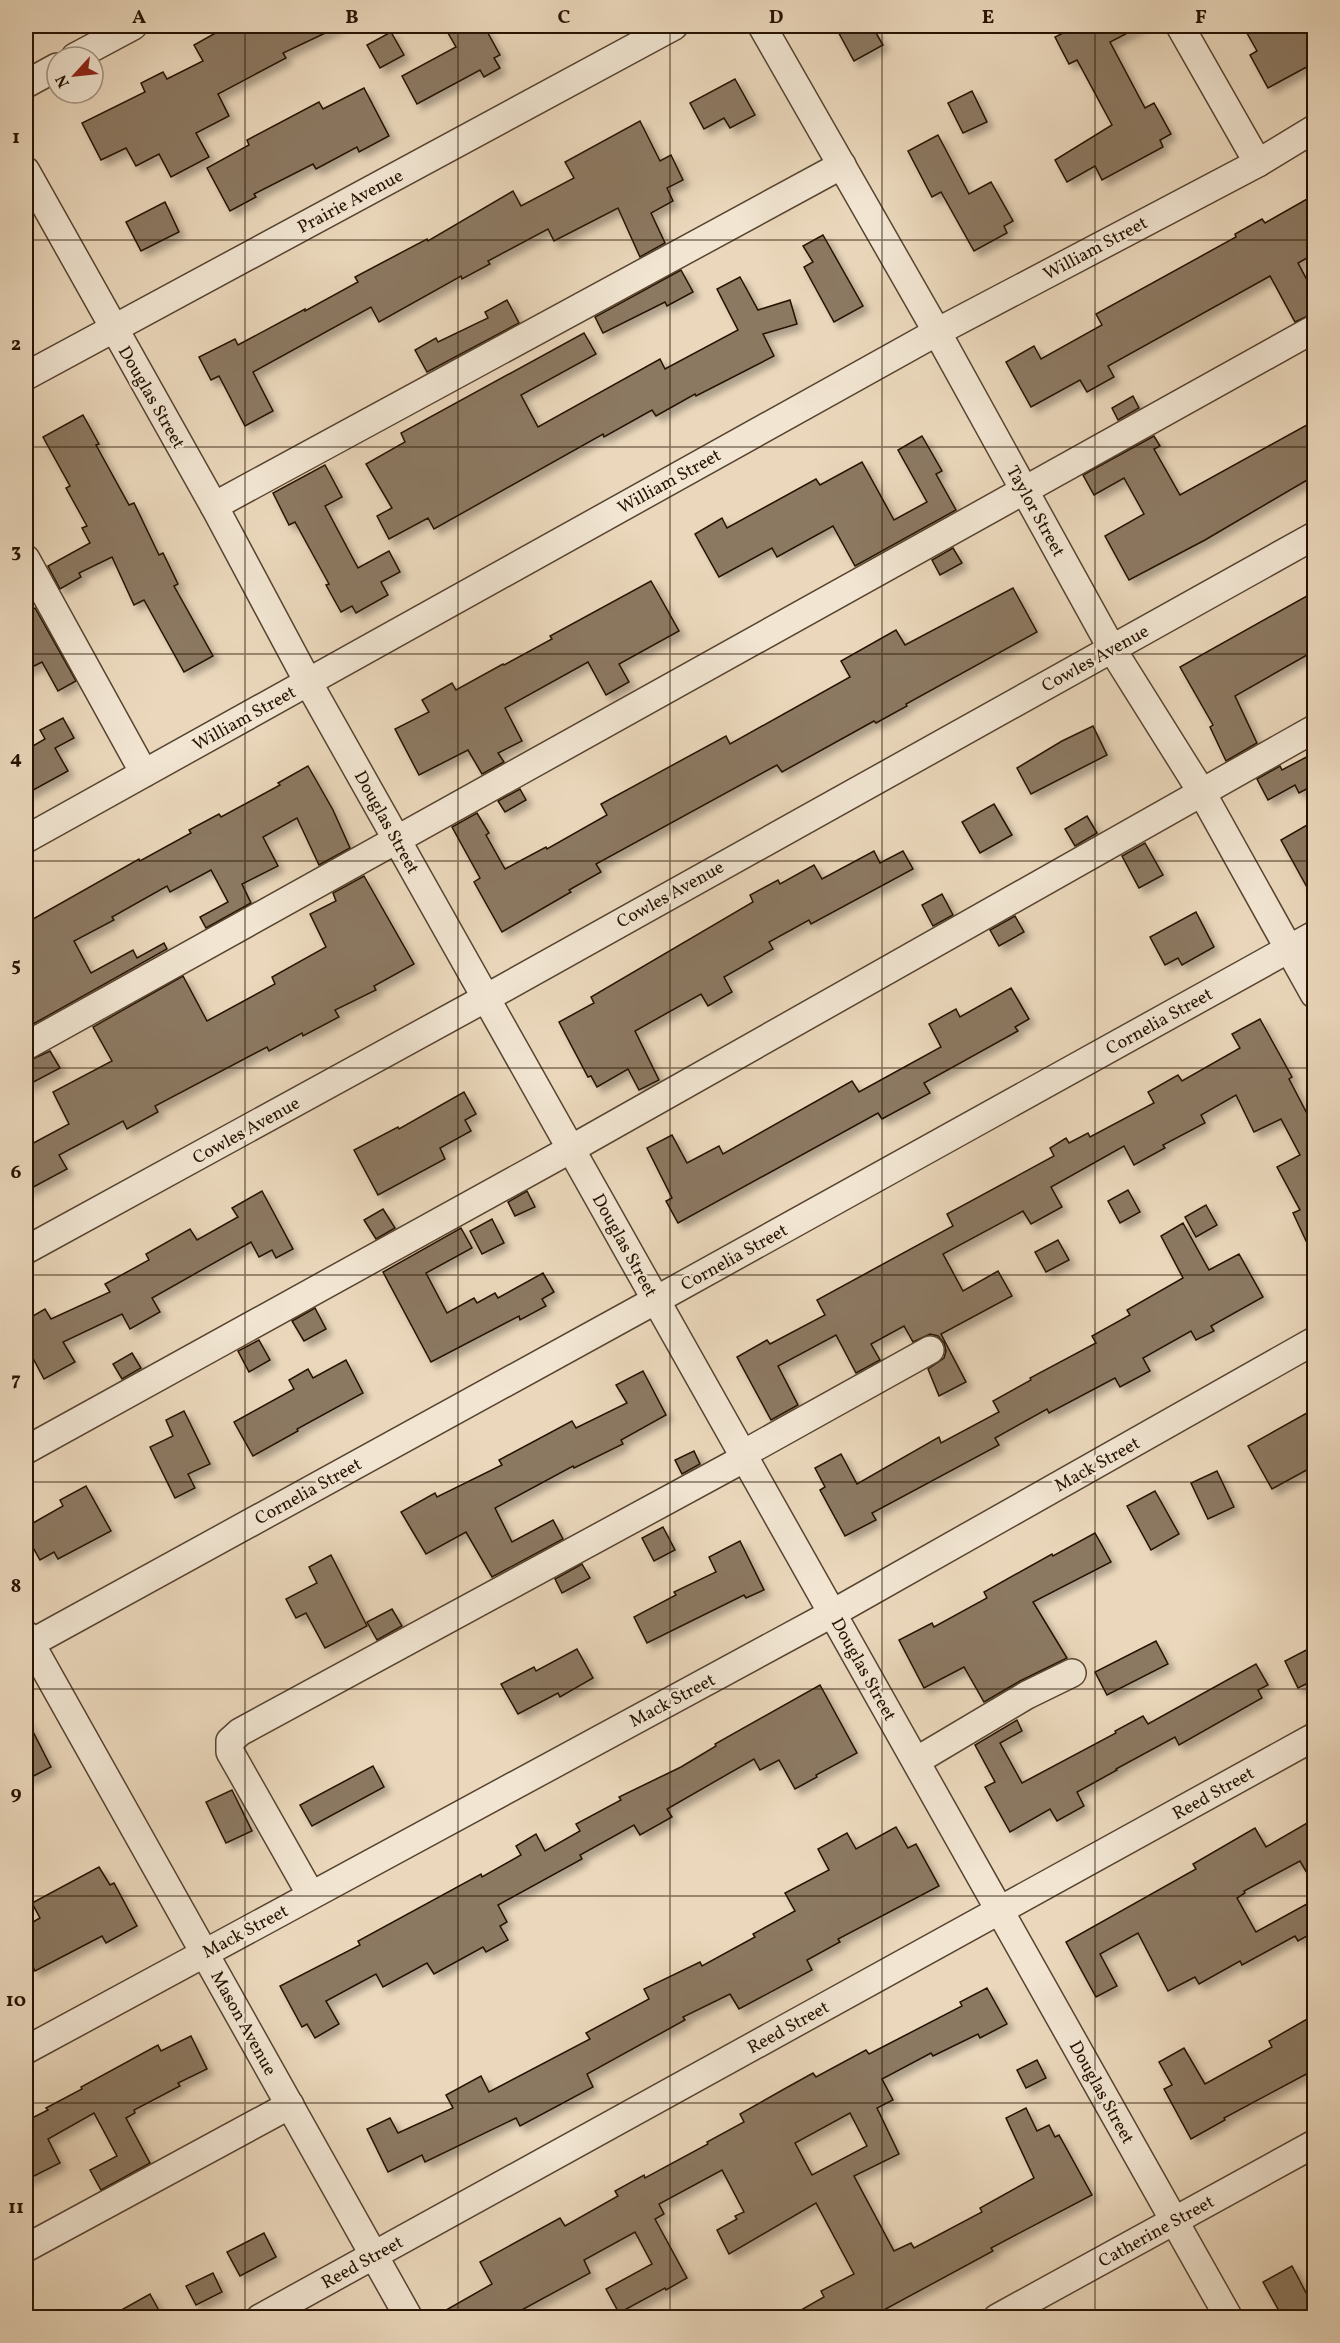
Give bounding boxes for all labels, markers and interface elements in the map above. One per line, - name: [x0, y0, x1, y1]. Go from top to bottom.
- text: A: [132, 4, 146, 32]
- text: B: [345, 4, 359, 32]
- text: C: [558, 4, 571, 32]
- text: D: [769, 4, 783, 32]
- text: E: [982, 4, 994, 32]
- text: F: [1195, 4, 1207, 32]
- north arrow: [45, 45, 105, 105]
- text: N: [51, 70, 76, 91]
- text: 1: [12, 124, 20, 152]
- street label: Prairie Avenue: [293, 164, 408, 241]
- street label: William Street: [1039, 211, 1152, 287]
- text: 2: [11, 331, 21, 359]
- street label: Douglas Street: [111, 342, 190, 454]
- street label: William Street: [613, 444, 726, 521]
- street label: Taylor Street: [999, 462, 1070, 562]
- text: 3: [11, 538, 21, 566]
- street label: Cowles Avenue: [1038, 619, 1154, 699]
- street label: William Street: [188, 681, 301, 758]
- text: 4: [10, 745, 22, 773]
- street label: Douglas Street: [347, 766, 424, 879]
- street label: Cowles Avenue: [613, 855, 729, 935]
- text: 5: [11, 952, 21, 980]
- street label: Cornelia Street: [1102, 983, 1218, 1062]
- street label: Cowles Avenue: [189, 1091, 305, 1171]
- text: 6: [11, 1159, 22, 1187]
- street label: Douglas Street: [585, 1189, 662, 1302]
- street label: Cornelia Street: [677, 1219, 793, 1298]
- text: 7: [11, 1366, 21, 1394]
- street label: Mack Street: [1051, 1432, 1145, 1499]
- street label: Cornelia Street: [251, 1453, 367, 1532]
- text: 8: [11, 1573, 21, 1601]
- street label: Douglas Street: [824, 1613, 901, 1726]
- street label: Mack Street: [625, 1668, 720, 1734]
- street label: Reed Street: [1168, 1762, 1259, 1827]
- text: 9: [10, 1780, 22, 1808]
- street label: Mack Street: [198, 1899, 293, 1965]
- street label: Mason Avenue: [204, 1967, 282, 2081]
- text: 10: [6, 1987, 26, 2015]
- street label: Reed Street: [743, 1996, 834, 2061]
- street label: Douglas Street: [1062, 2036, 1139, 2149]
- street label: Catherine Street: [1094, 2190, 1219, 2275]
- text: 11: [8, 2194, 24, 2222]
- street label: Reed Street: [317, 2231, 408, 2296]

